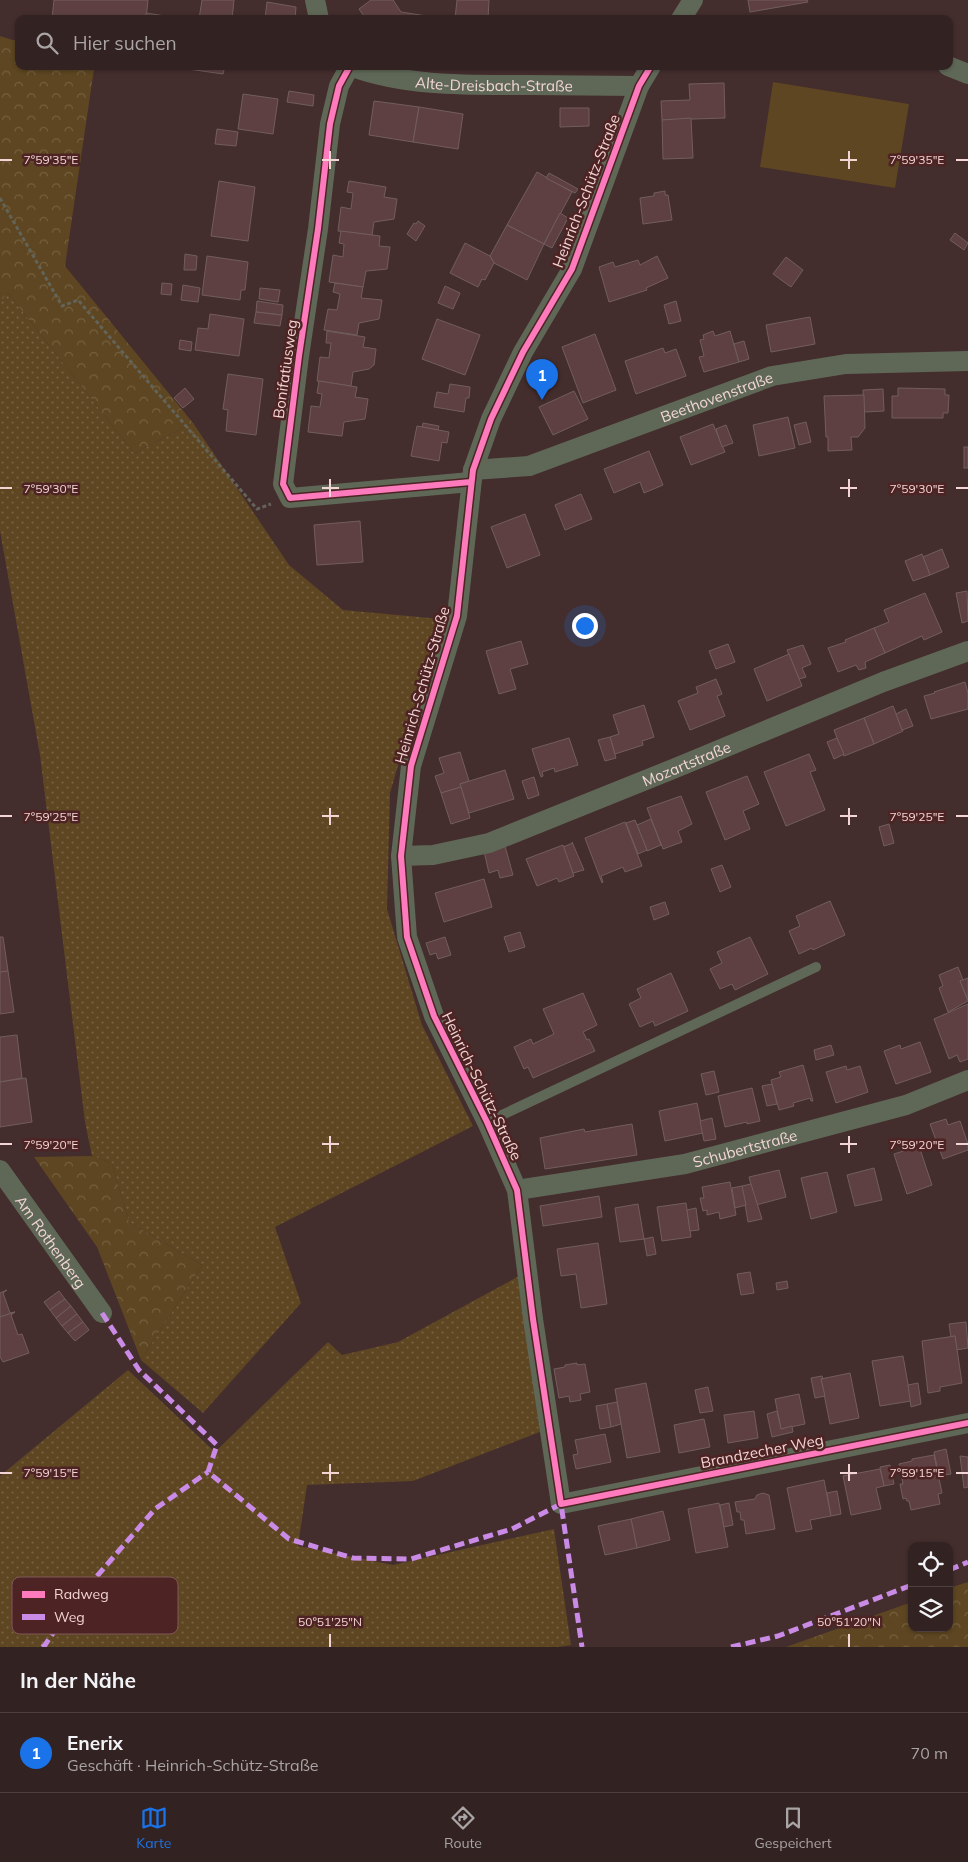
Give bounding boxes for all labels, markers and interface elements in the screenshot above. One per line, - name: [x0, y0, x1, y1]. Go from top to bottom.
- search box: [15, 15, 953, 70]
- icon: search: [33, 29, 61, 57]
- text: Hier suchen: [73, 31, 177, 55]
- street label: Alte-Dreisbach-Straße: [414, 72, 573, 95]
- street label: Heinrich-Schütz-Straße: [548, 112, 624, 270]
- text: 7°59'35"E: [24, 152, 78, 167]
- text: 7°59'35"E: [890, 152, 944, 167]
- street label: Bonifatiusweg: [269, 318, 301, 420]
- pin: 1: [526, 359, 558, 400]
- street label: Beethovenstraße: [658, 367, 775, 426]
- text: 7°59'30"E: [24, 481, 78, 496]
- text: 7°59'30"E: [890, 481, 944, 496]
- street label: Heinrich-Schütz-Straße: [390, 604, 454, 766]
- your location: [572, 613, 598, 639]
- street label: Mozartstraße: [639, 737, 733, 790]
- text: 7°59'25"E: [24, 809, 78, 824]
- text: 7°59'25"E: [890, 809, 944, 824]
- street label: Heinrich-Schütz-Straße: [438, 1009, 526, 1163]
- street label: Schubertstraße: [691, 1125, 799, 1171]
- text: 7°59'20"E: [24, 1137, 78, 1152]
- text: 7°59'20"E: [890, 1137, 944, 1152]
- street label: Am Rothenberg: [12, 1192, 91, 1292]
- street label: Brandzecher Weg: [699, 1430, 825, 1472]
- text: 7°59'15"E: [24, 1465, 78, 1480]
- text: 7°59'15"E: [890, 1465, 944, 1480]
- map controls: [908, 1542, 953, 1632]
- button: locate: [908, 1542, 953, 1587]
- legend: [12, 1577, 178, 1634]
- text: Radweg: [54, 1585, 109, 1603]
- button: layers: [908, 1587, 953, 1632]
- text: Weg: [54, 1608, 85, 1626]
- text: 50°51'25"N: [298, 1614, 362, 1629]
- text: 50°51'20"N: [817, 1614, 881, 1629]
- text: In der Nähe: [20, 1667, 136, 1693]
- text: Enerix: [67, 1731, 123, 1755]
- text: 1: [31, 1743, 41, 1763]
- text: 70 m: [911, 1743, 948, 1763]
- text: Geschäft · Heinrich-Schütz-Straße: [67, 1755, 319, 1775]
- tab: Karte: [136, 1804, 171, 1852]
- tab: Route: [444, 1804, 482, 1852]
- tab: Gespeichert: [754, 1804, 832, 1852]

